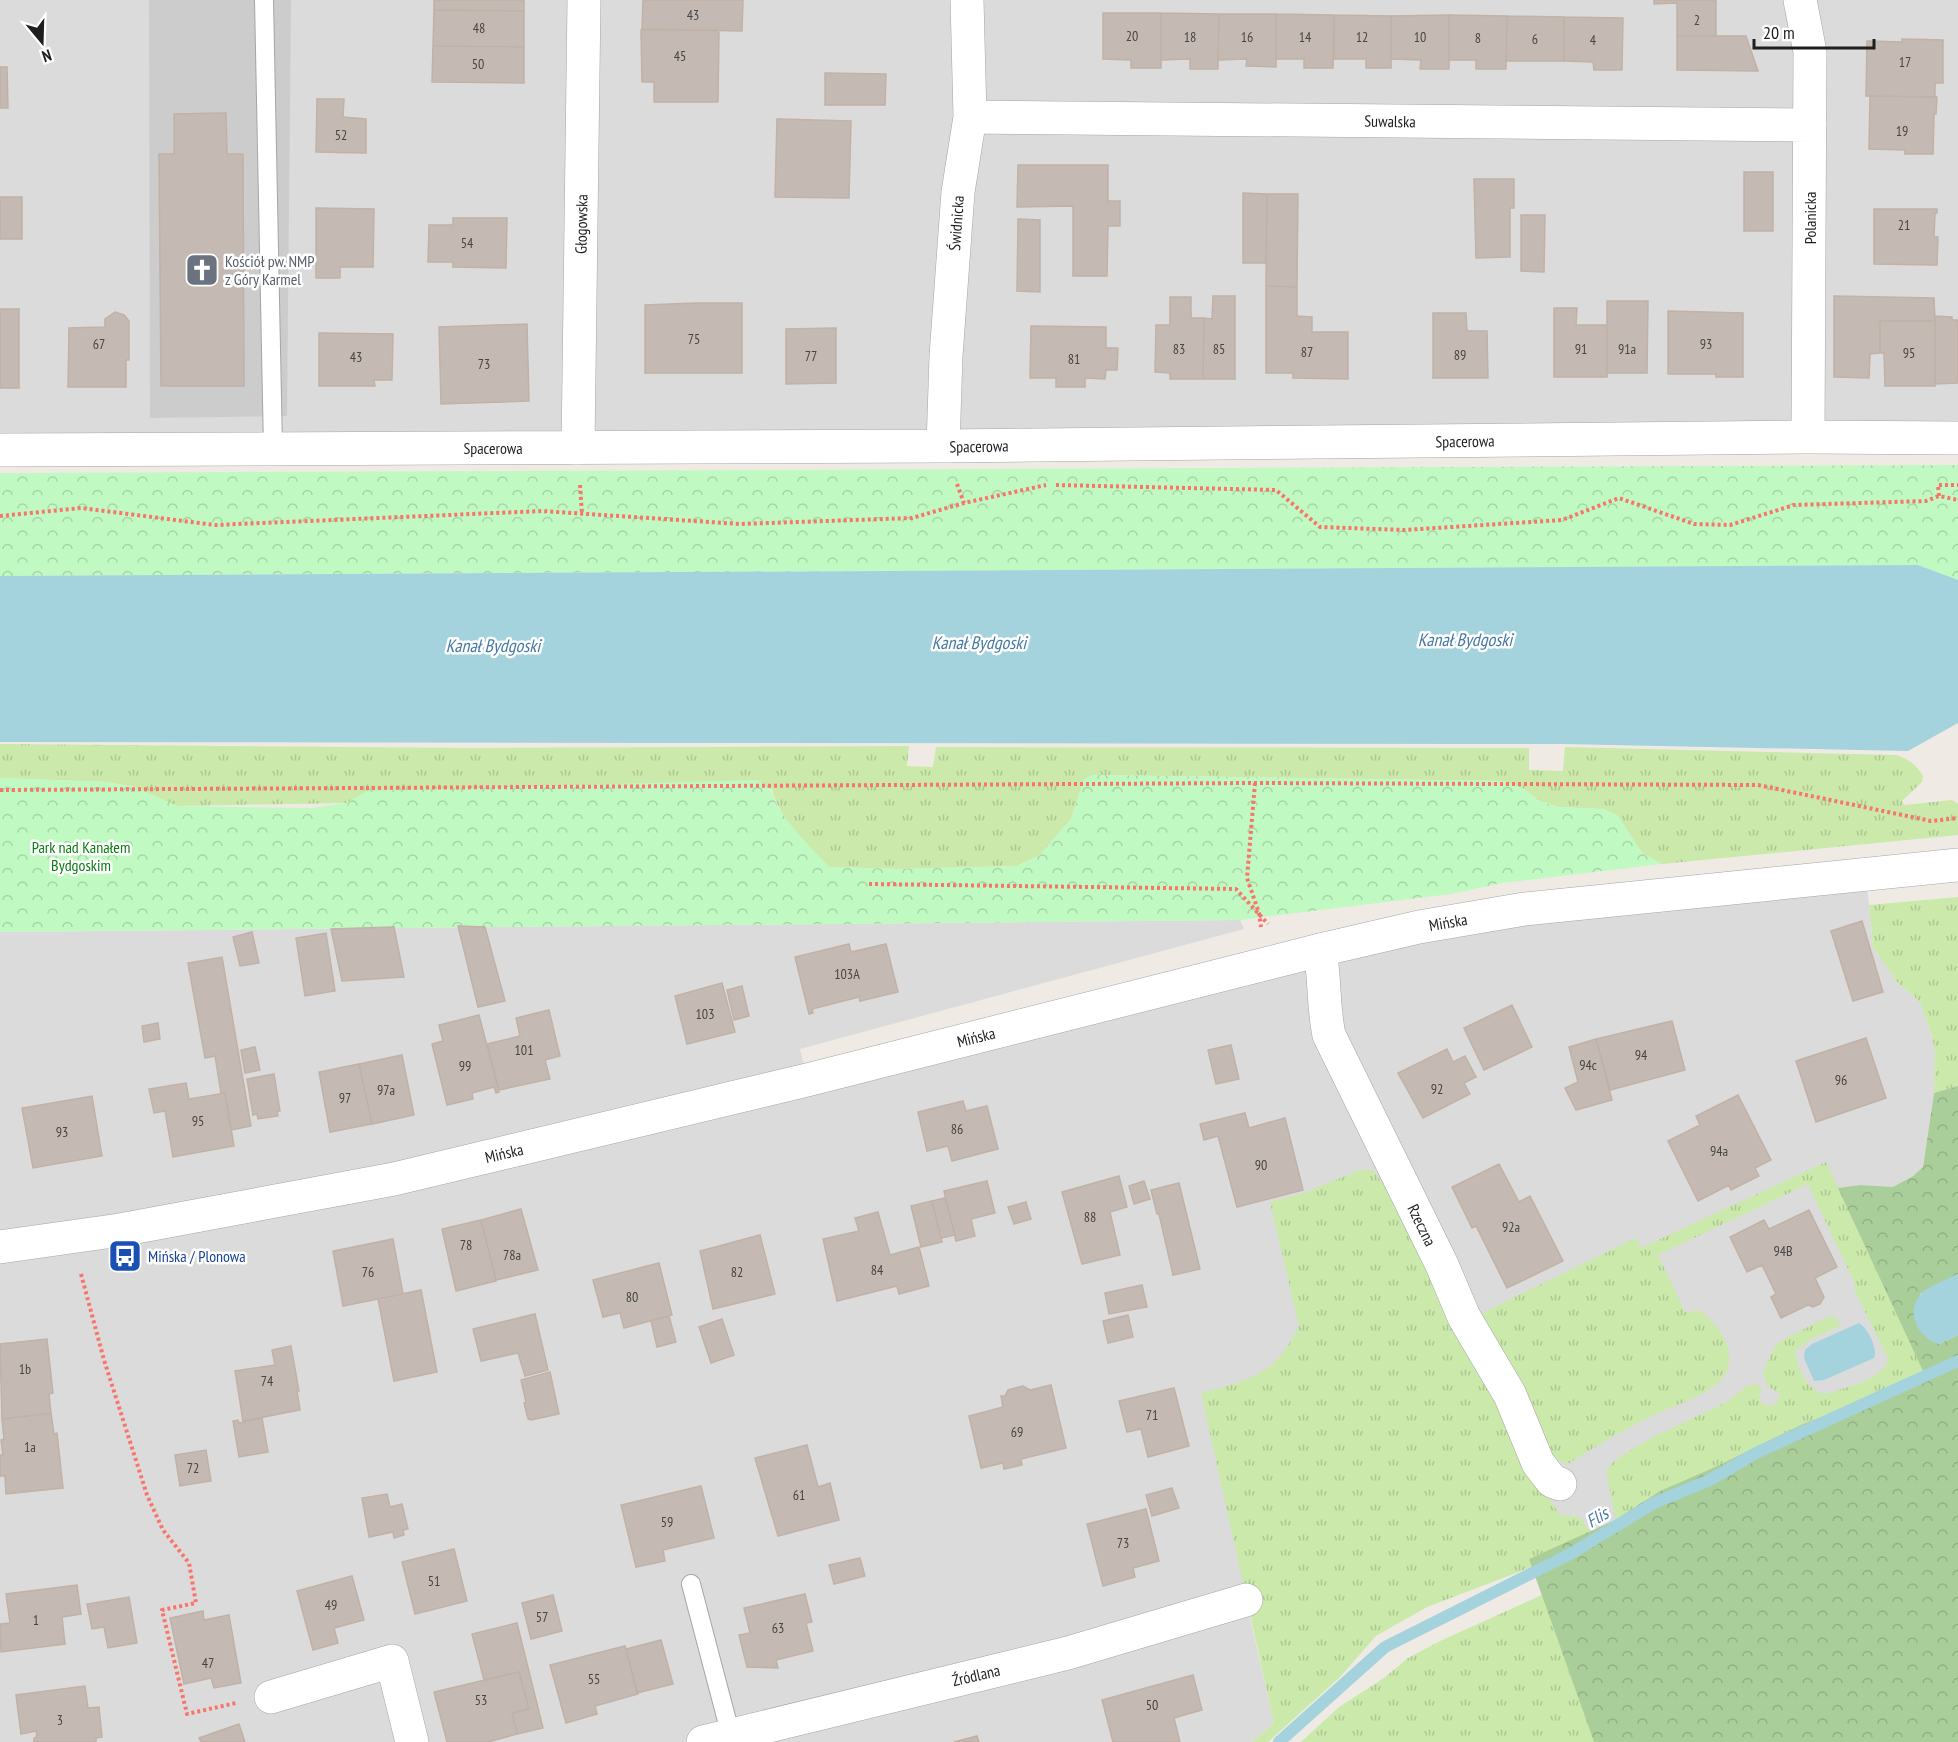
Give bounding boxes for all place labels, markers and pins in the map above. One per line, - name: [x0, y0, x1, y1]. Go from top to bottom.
- place label: Kościół pw. NMP z Góry Karmel: [225, 251, 314, 289]
- church icon: Kościół pw. NMP z Góry Karmel: [184, 252, 220, 288]
- bus stop icon: Mińska / Plonowa: [107, 1238, 143, 1274]
- place label: Mińska / Plonowa: [148, 1246, 246, 1266]

